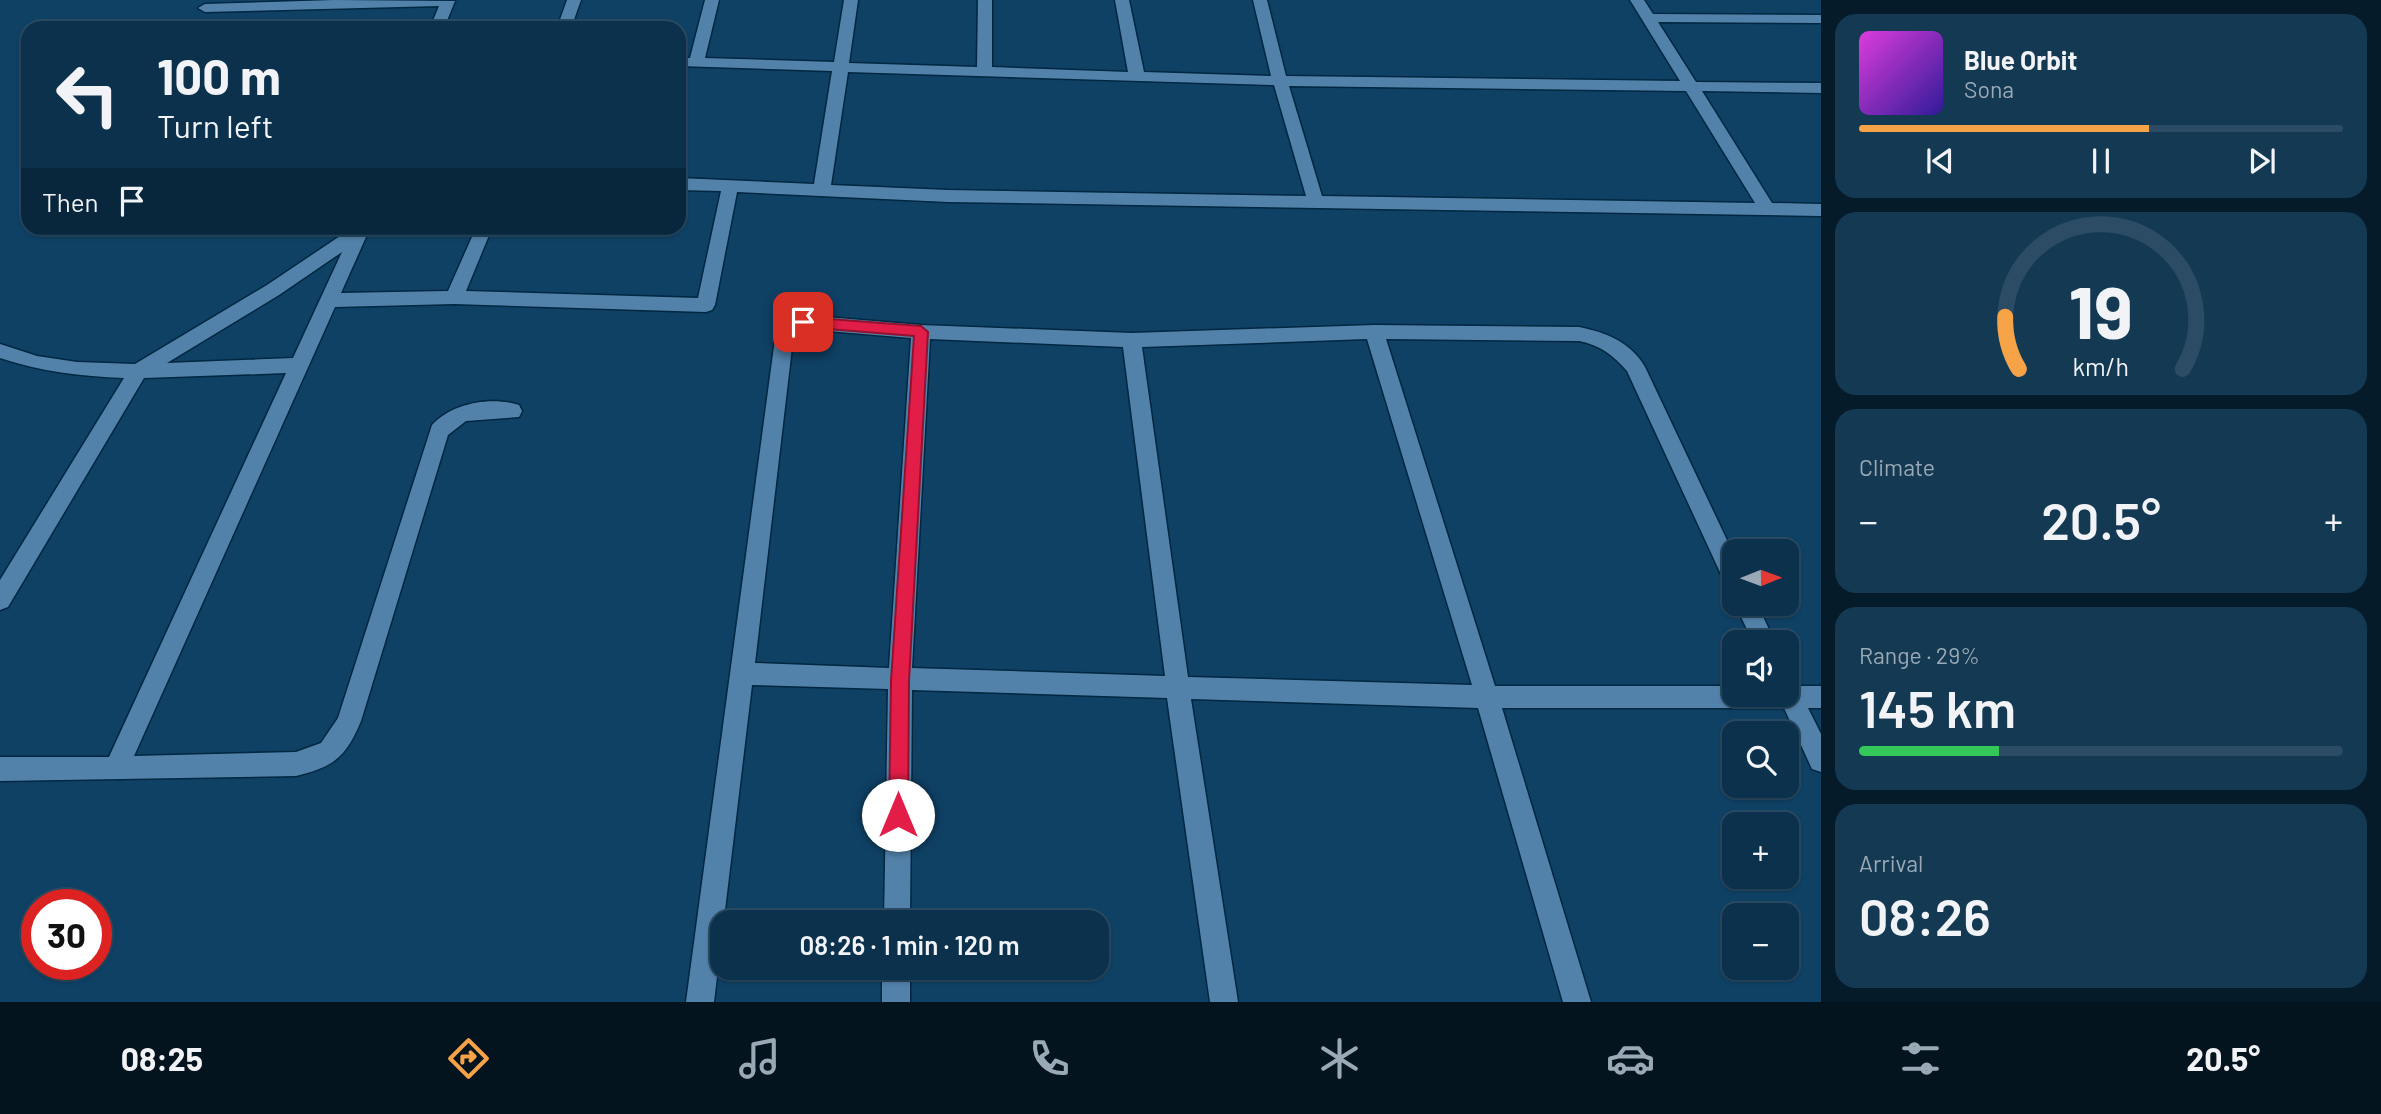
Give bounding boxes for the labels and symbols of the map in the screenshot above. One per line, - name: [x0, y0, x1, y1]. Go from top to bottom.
- pin: [773, 292, 833, 352]
- north arrow: [1722, 539, 1799, 616]
- position arrow: [861, 778, 935, 852]
- speed limit sign: 30: [21, 889, 112, 980]

